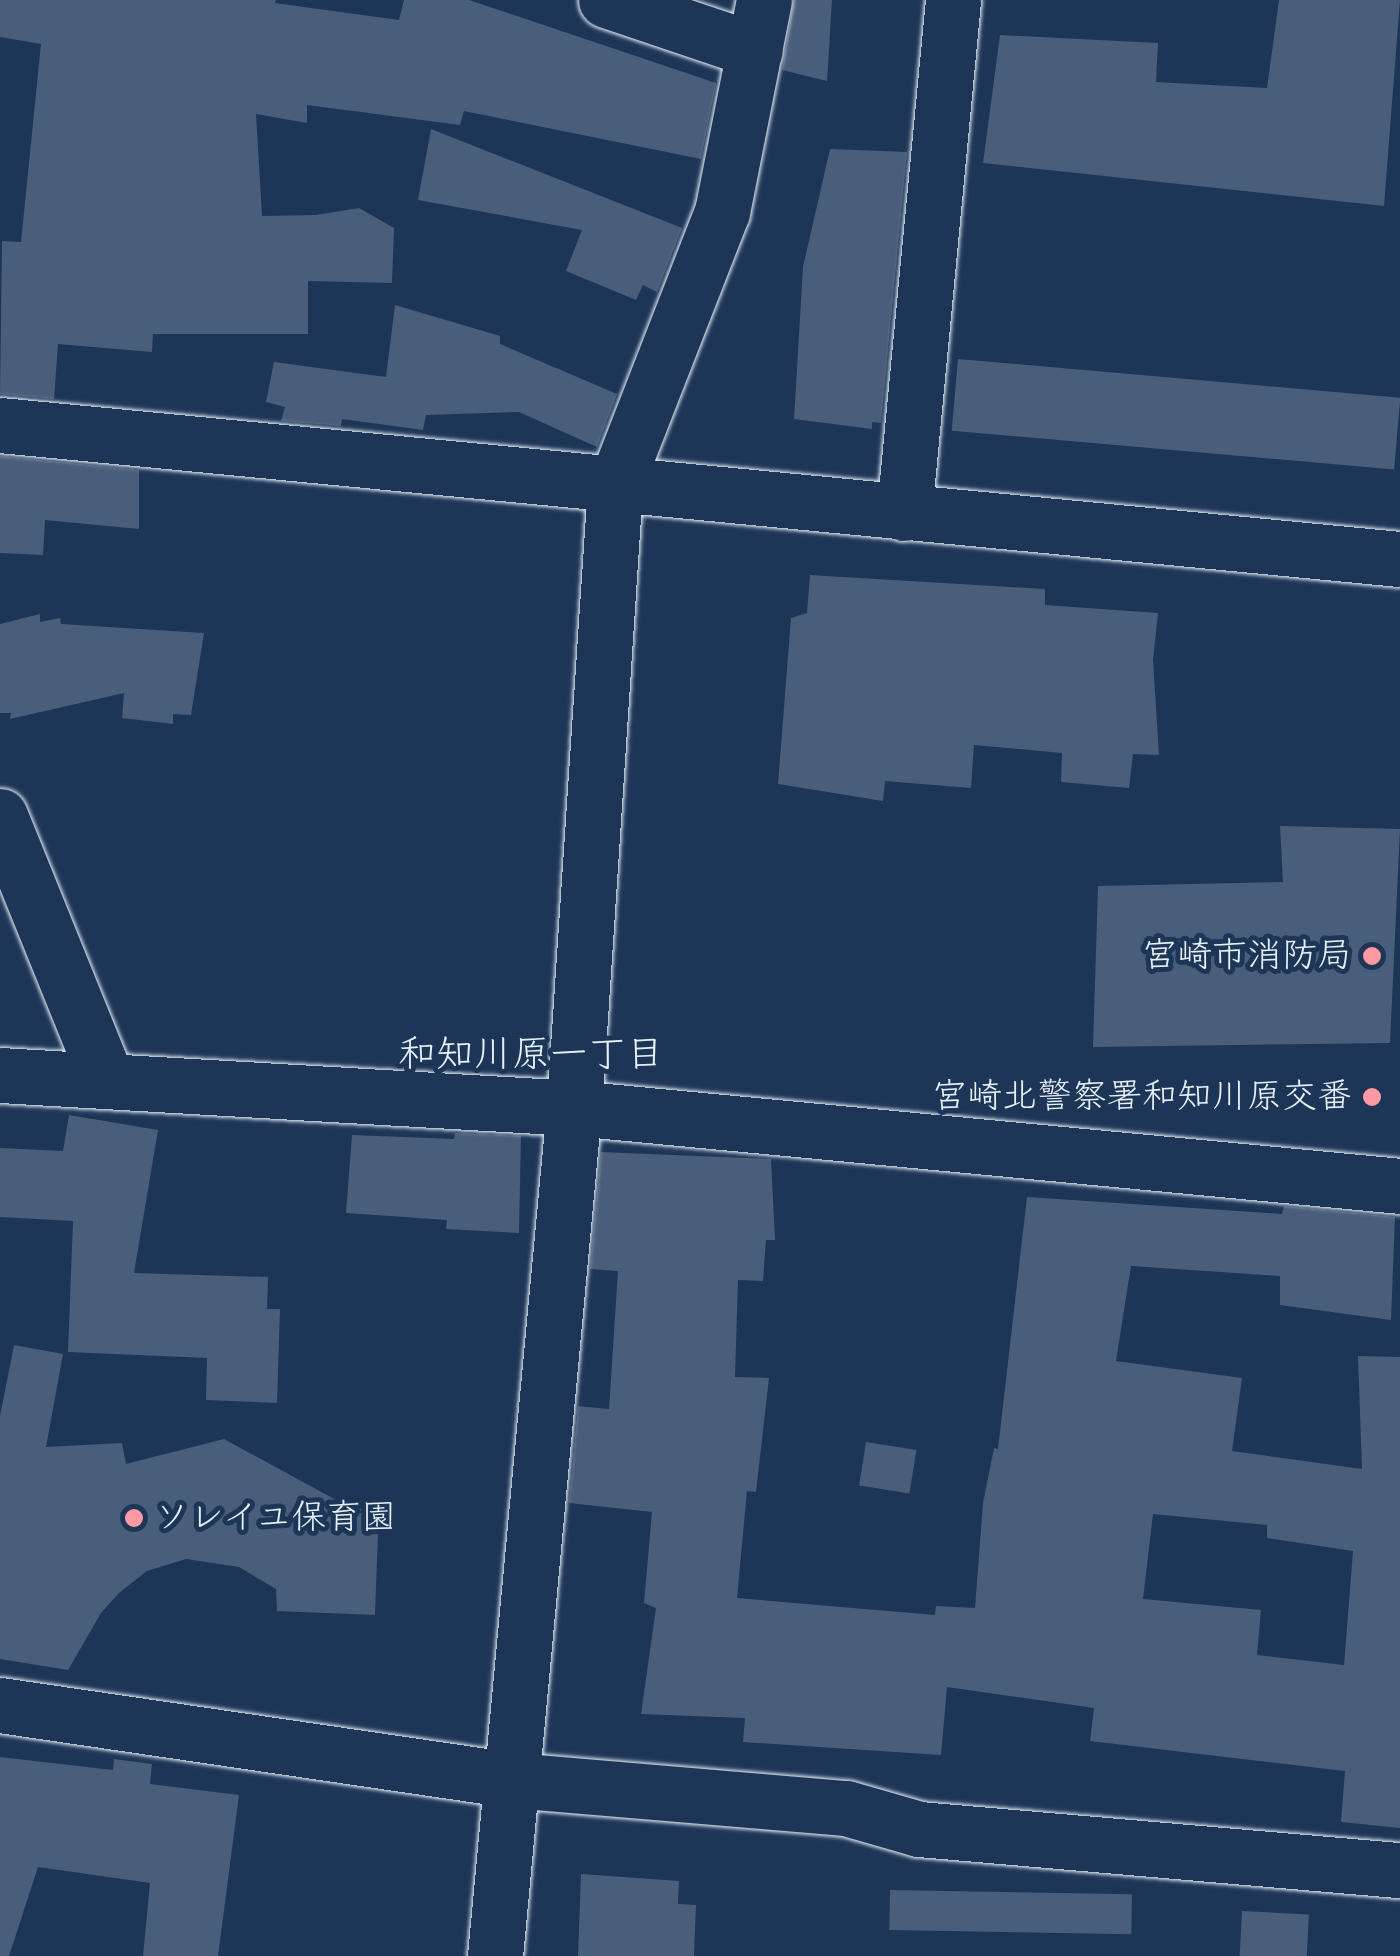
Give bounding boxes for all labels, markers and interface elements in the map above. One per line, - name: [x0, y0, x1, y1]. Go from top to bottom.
- place label: 宮崎市消防局: [1142, 935, 1352, 977]
- marker: 宮崎市消防局: [1361, 945, 1383, 967]
- district label: 和知川原一丁目: [398, 1033, 664, 1079]
- place label: 宮崎北警察署和知川原交番: [932, 1076, 1352, 1118]
- marker: 宮崎北警察署和知川原交番: [1361, 1086, 1383, 1108]
- place label: ソレイユ保育園: [154, 1497, 399, 1539]
- marker: ソレイユ保育園: [123, 1507, 145, 1529]

